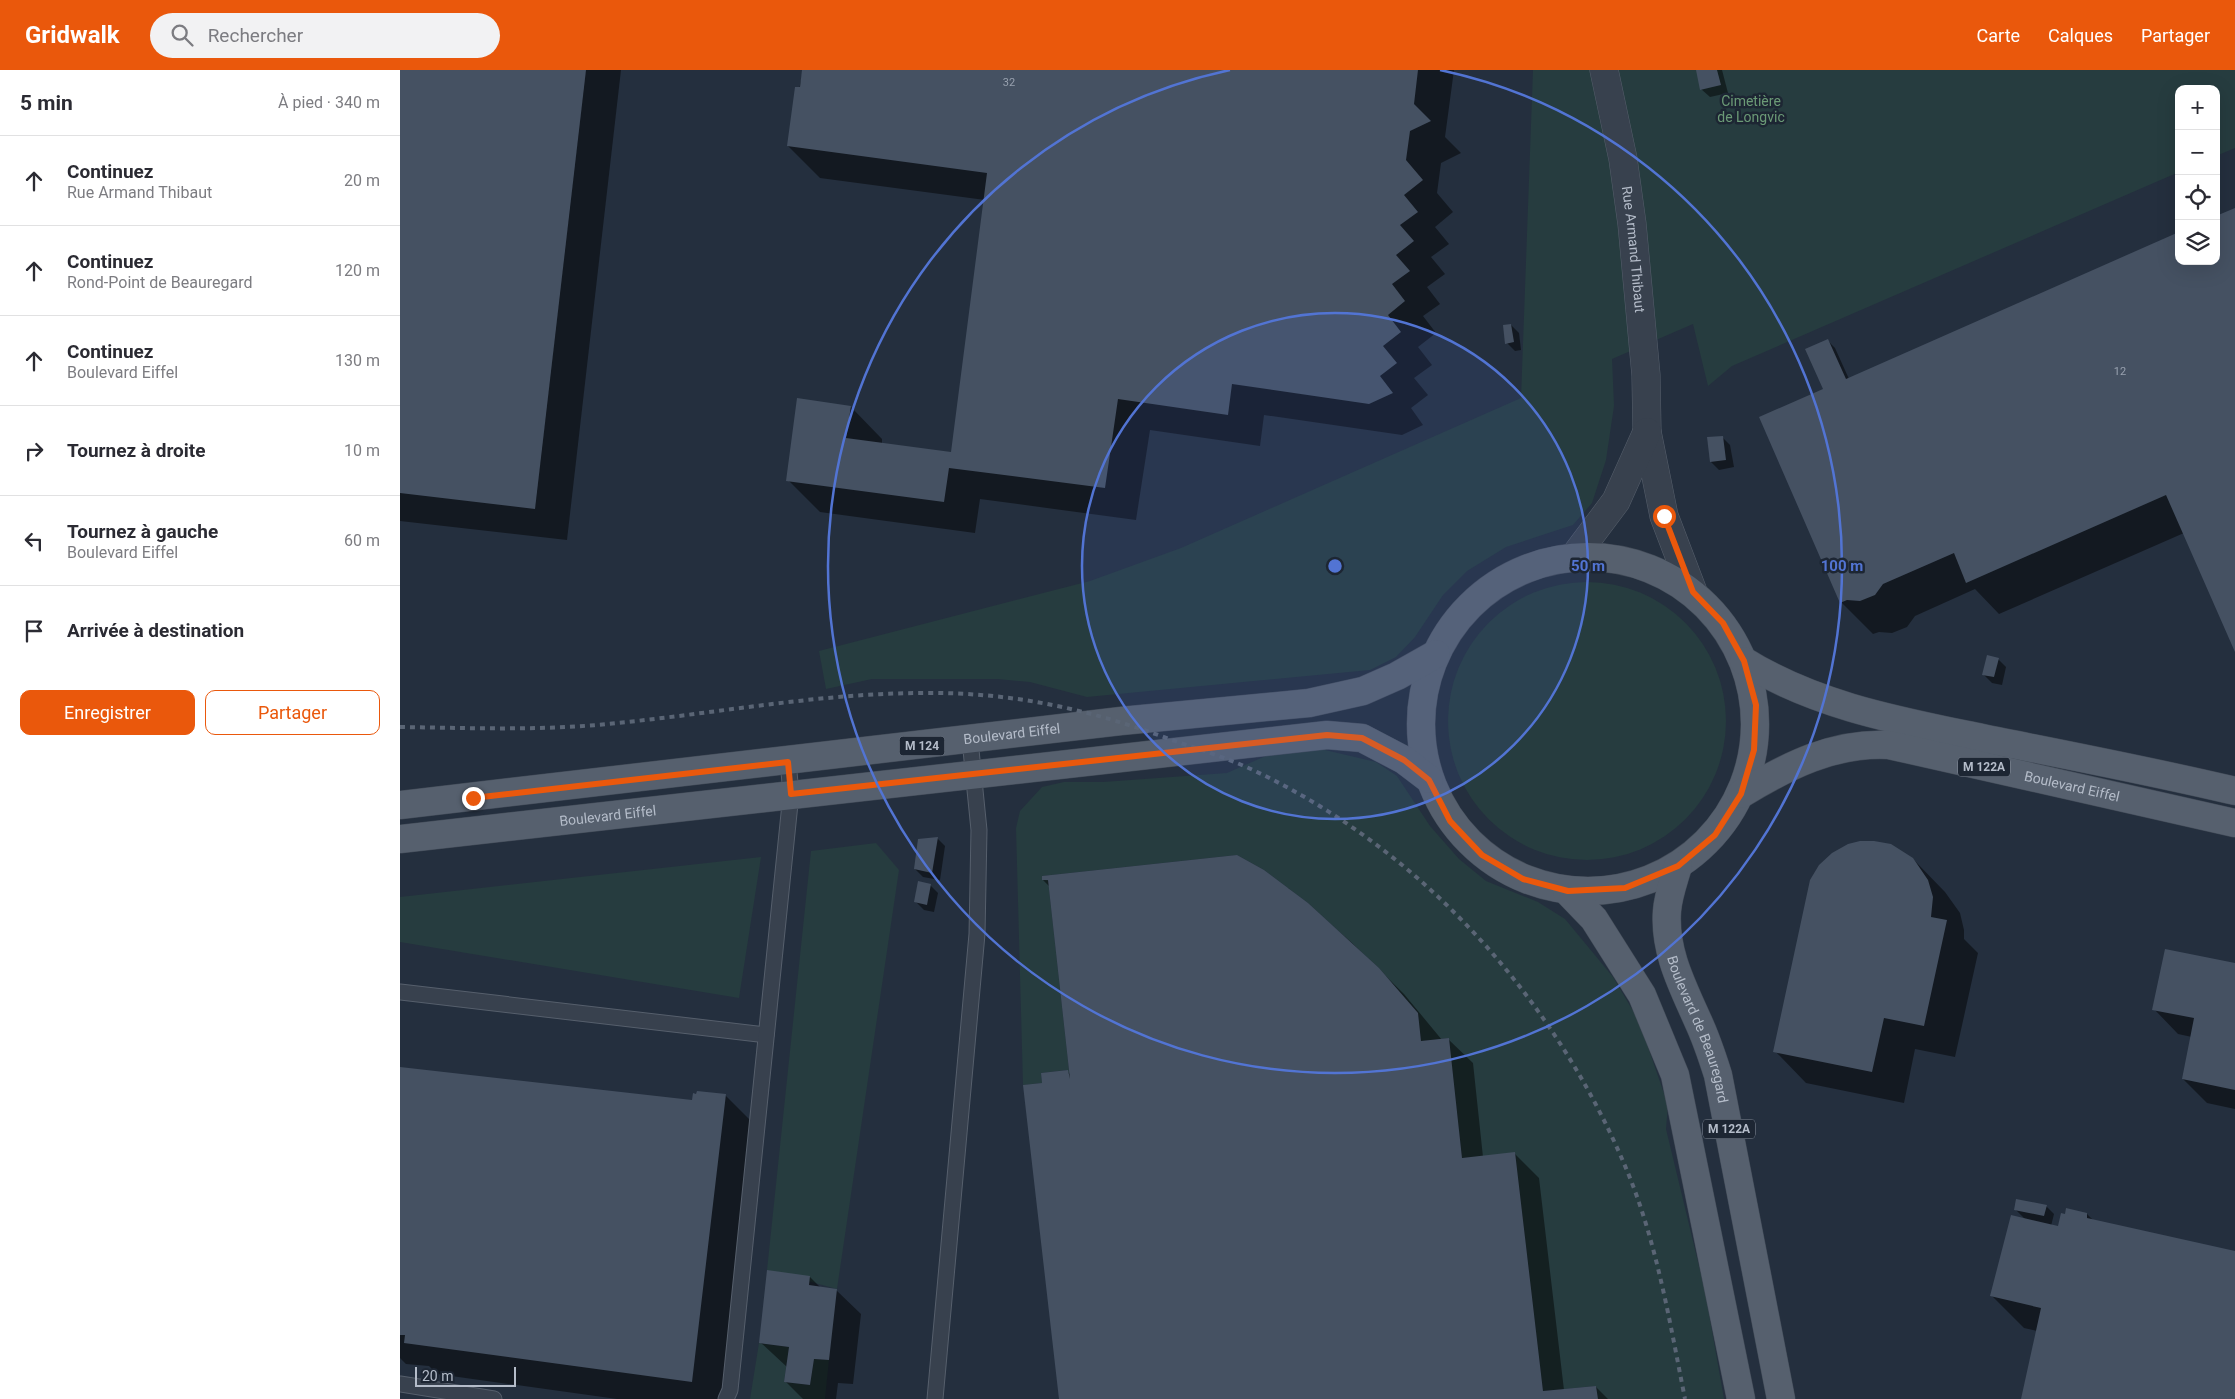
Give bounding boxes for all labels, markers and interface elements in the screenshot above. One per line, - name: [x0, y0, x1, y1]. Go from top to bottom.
- search box: [150, 13, 500, 58]
- text: Gridwalk: [25, 21, 120, 49]
- icon: search: [168, 21, 196, 49]
- text: Rechercher: [208, 24, 303, 47]
- text: Carte: [1977, 25, 2020, 46]
- text: Calques: [2048, 25, 2113, 46]
- text: Partager: [2141, 25, 2210, 46]
- house number: 32: [1003, 76, 1015, 89]
- map controls: [2175, 85, 2220, 265]
- button: +: [2175, 85, 2220, 130]
- text: 5 min: [20, 91, 73, 115]
- text: À pied · 340 m: [278, 93, 380, 112]
- park label: Cimetière de Longvic: [1717, 93, 1785, 125]
- button: −: [2175, 130, 2220, 175]
- text: Continuez: [67, 160, 153, 183]
- icon: ahead: [20, 167, 48, 195]
- text: 20 m: [344, 171, 380, 190]
- button: locate: [2175, 175, 2220, 220]
- text: Rue Armand Thibaut: [67, 183, 212, 202]
- street label: Rue Armand Thibaut: [1619, 185, 1648, 314]
- button: layers: [2175, 220, 2220, 265]
- text: Continuez: [67, 250, 153, 273]
- icon: ahead: [20, 257, 48, 285]
- text: 120 m: [335, 261, 380, 280]
- text: Rond-Point de Beauregard: [67, 273, 253, 292]
- text: Continuez: [67, 340, 153, 363]
- icon: ahead: [20, 347, 48, 375]
- text: 130 m: [335, 351, 380, 370]
- text: Boulevard Eiffel: [67, 363, 178, 382]
- house number: 12: [2114, 365, 2126, 378]
- icon: right: [20, 437, 48, 465]
- text: Tournez à droite: [67, 439, 206, 462]
- text: 10 m: [344, 441, 380, 460]
- route start: [1653, 505, 1676, 528]
- text: Tournez à gauche: [67, 520, 218, 543]
- icon: left: [20, 527, 48, 555]
- text: 60 m: [344, 531, 380, 550]
- text: Boulevard Eiffel: [67, 543, 178, 562]
- centre of rings: [1326, 557, 1344, 575]
- text: 50 m: [1571, 557, 1605, 575]
- text: 100 m: [1821, 557, 1863, 575]
- icon: arrive: [20, 617, 48, 645]
- text: Arrivée à destination: [67, 619, 244, 642]
- button: Enregistrer: [20, 690, 195, 735]
- button: Partager: [205, 690, 380, 735]
- street label: Boulevard Eiffel: [963, 720, 1061, 747]
- road number: M 124: [900, 736, 944, 756]
- road number: M 122A: [1958, 758, 2010, 776]
- street label: Boulevard Eiffel: [2023, 768, 2121, 805]
- route end: [462, 787, 485, 810]
- street label: Boulevard Eiffel: [558, 802, 657, 829]
- street label: Boulevard de Beauregard: [1664, 954, 1731, 1104]
- road number: M 122A: [1703, 1120, 1755, 1138]
- scale bar: [415, 1364, 516, 1387]
- text: 20 m: [422, 1368, 454, 1384]

